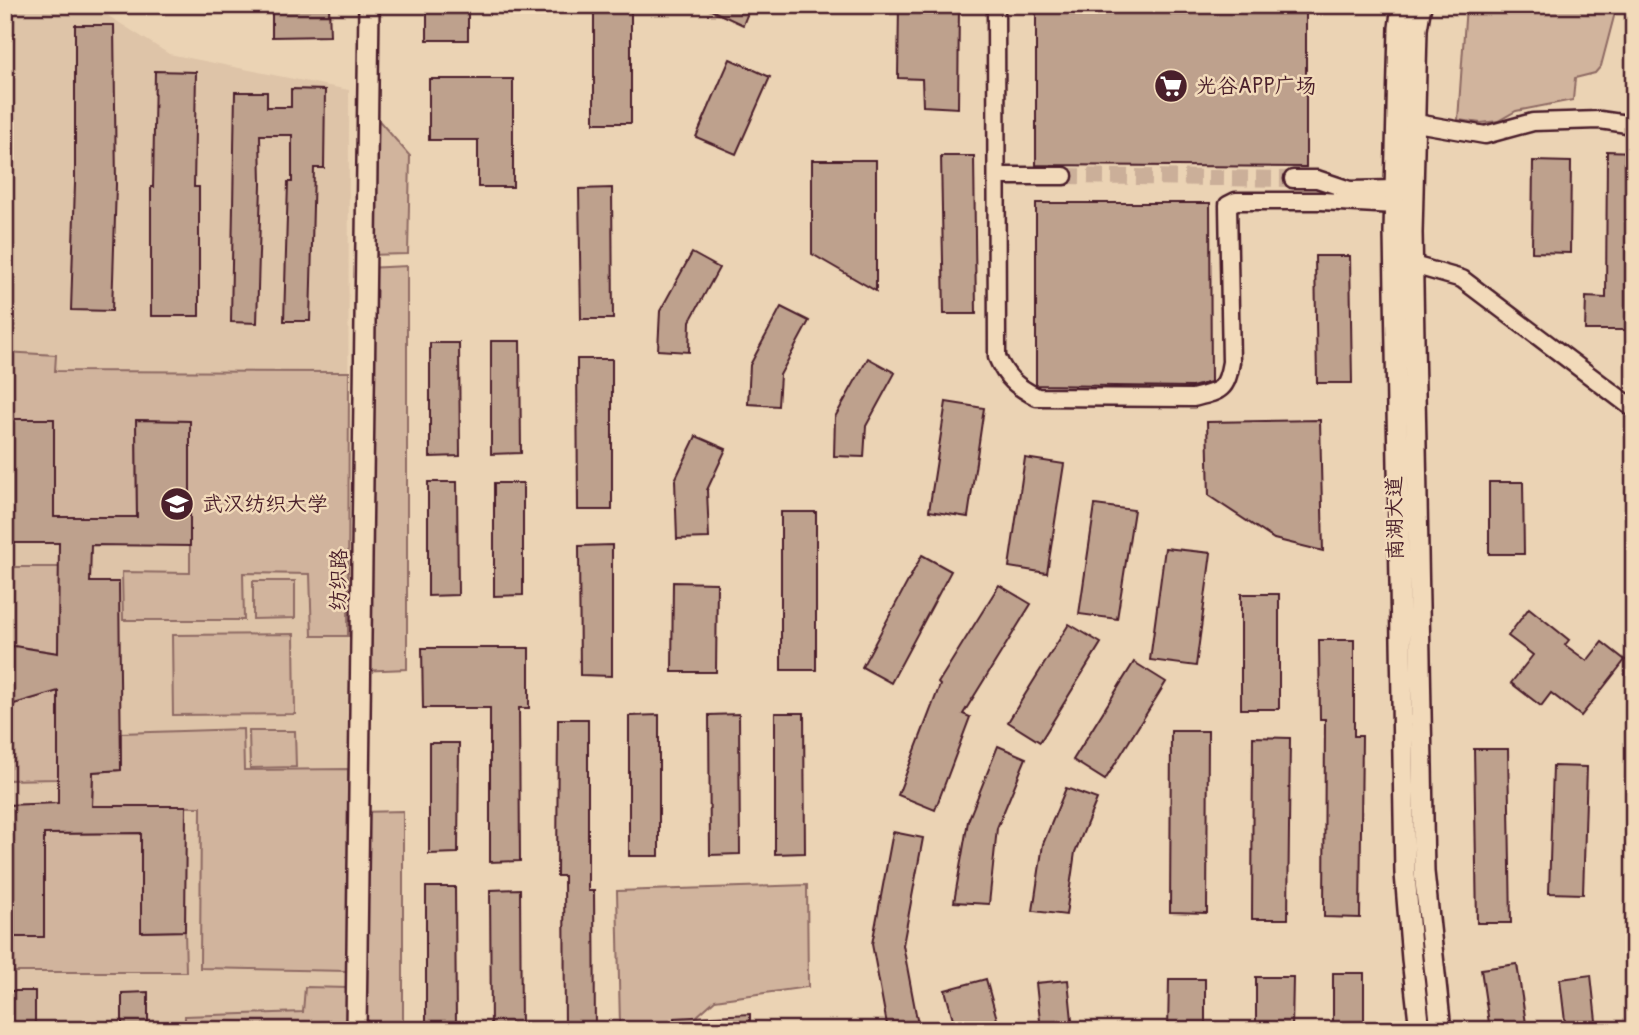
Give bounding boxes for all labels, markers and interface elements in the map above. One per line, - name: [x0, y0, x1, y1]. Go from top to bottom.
- supermarket icon: 光谷APP广场: [1152, 67, 1190, 105]
- place label: 光谷APP广场: [1196, 73, 1317, 100]
- street label: 南湖大道: [1381, 476, 1409, 560]
- school or university icon: 武汉纺织大学: [158, 485, 196, 523]
- place label: 武汉纺织大学: [202, 491, 328, 518]
- street label: 纺织路: [325, 548, 353, 612]

